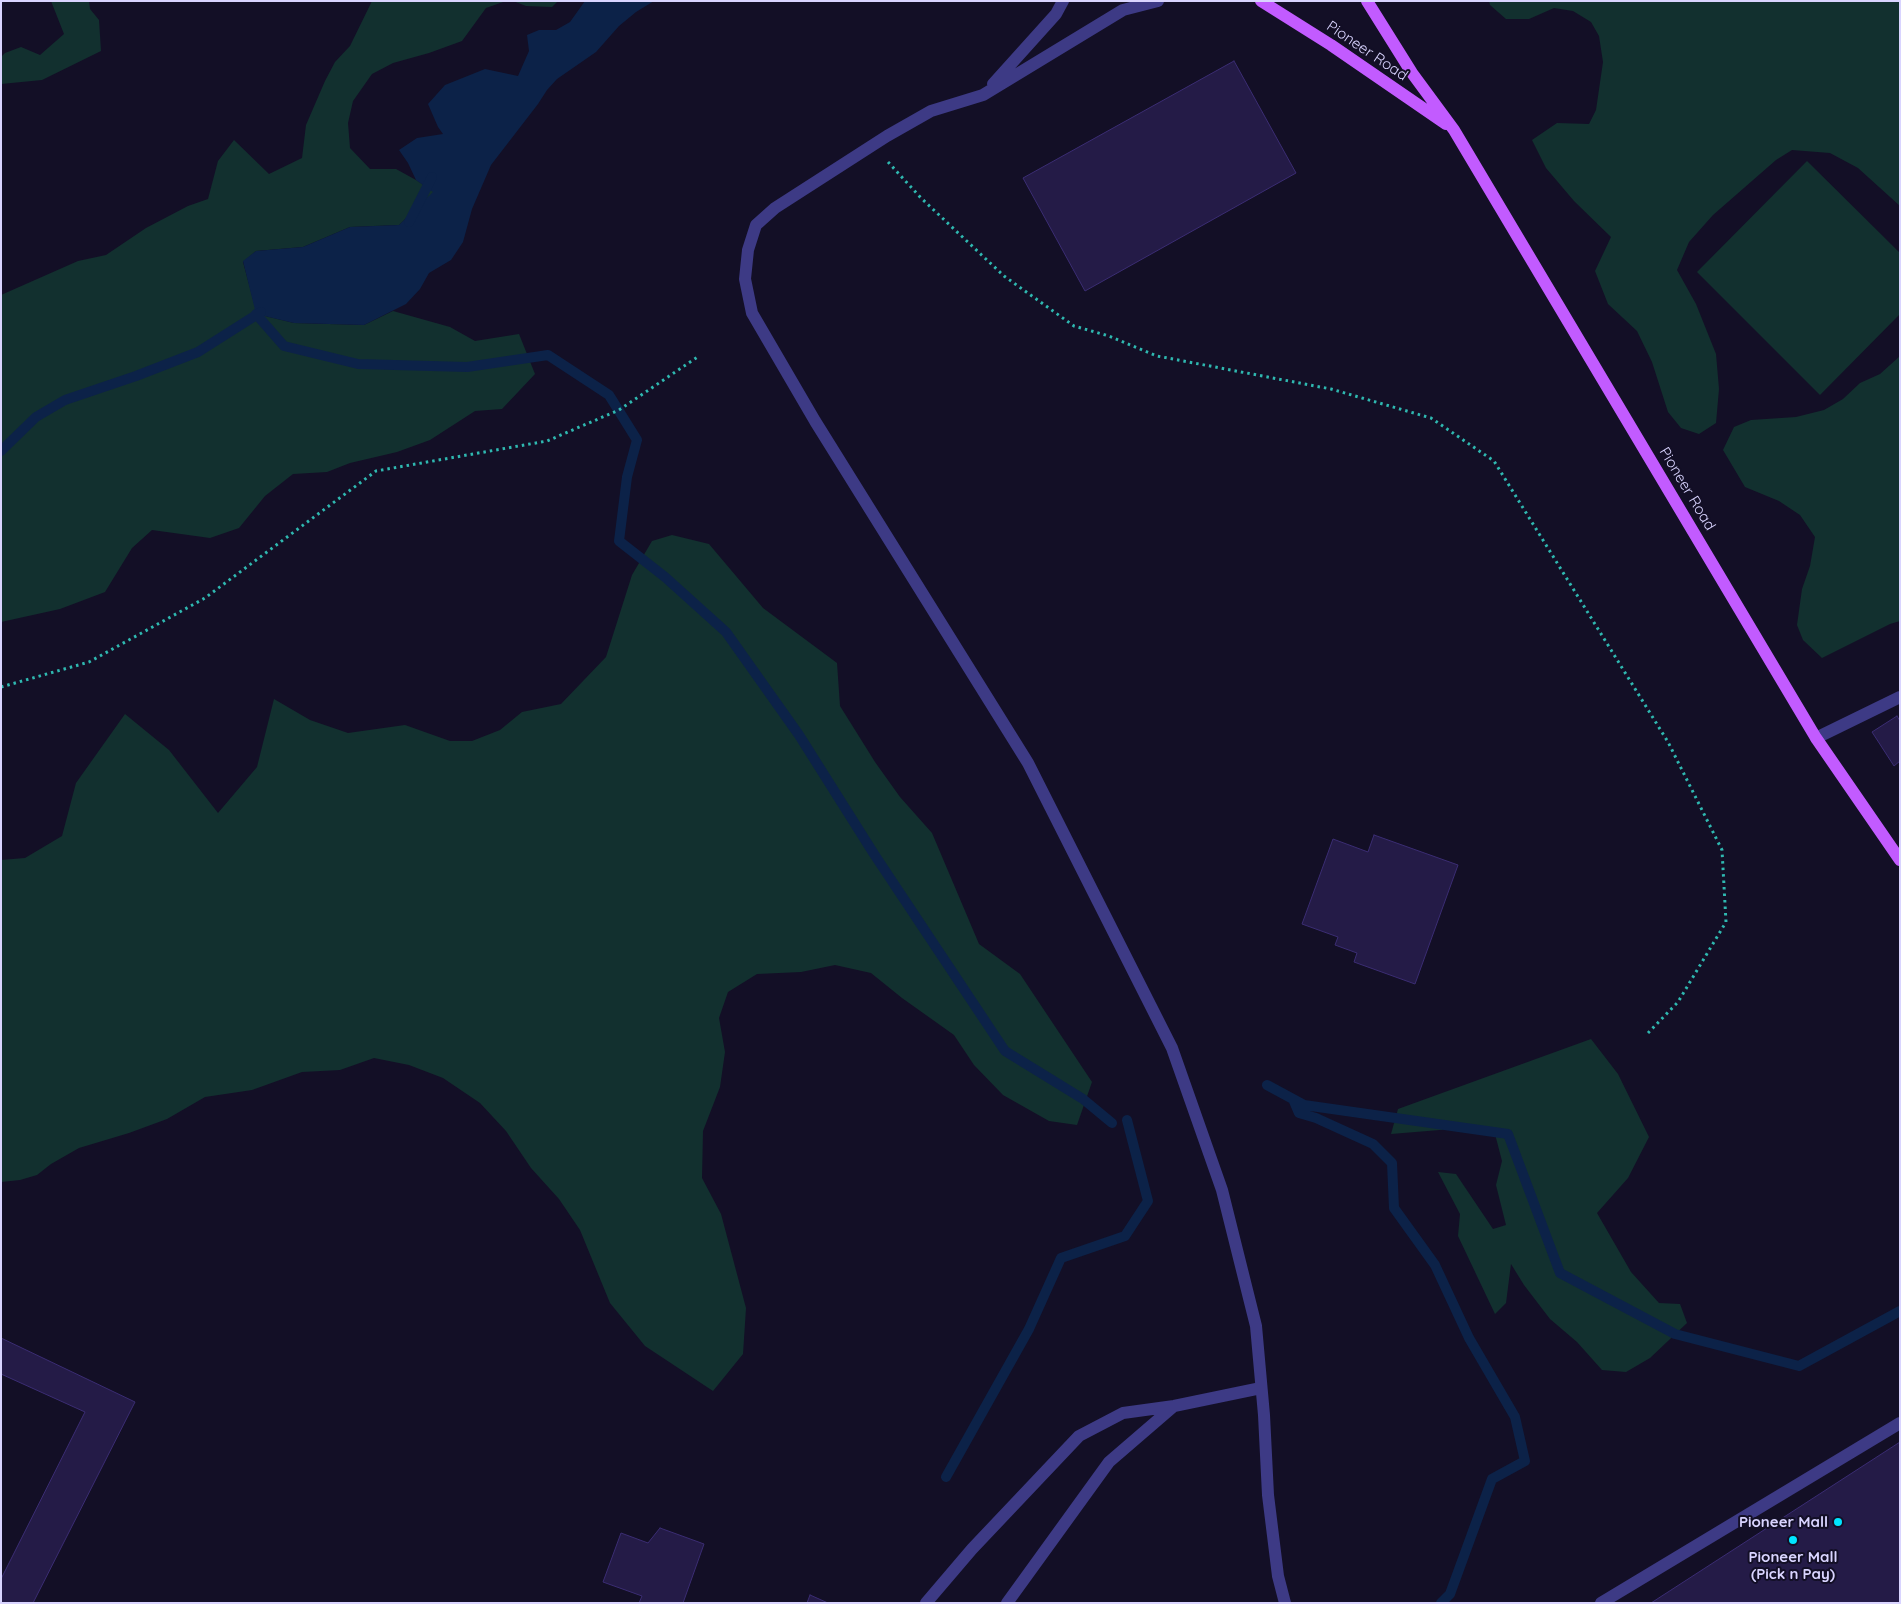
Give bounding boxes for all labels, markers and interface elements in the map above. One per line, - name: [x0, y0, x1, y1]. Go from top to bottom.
- street label: Pioneer Road: [1323, 17, 1411, 85]
- street label: Pioneer Road: [1655, 444, 1719, 534]
- place label: Pioneer Mall: [1739, 1513, 1828, 1531]
- marker: Pioneer Mall: [1832, 1516, 1844, 1528]
- marker: Pioneer Mall (Pick n Pay): [1787, 1534, 1799, 1546]
- place label: Pioneer Mall (Pick n Pay): [1748, 1548, 1838, 1583]

